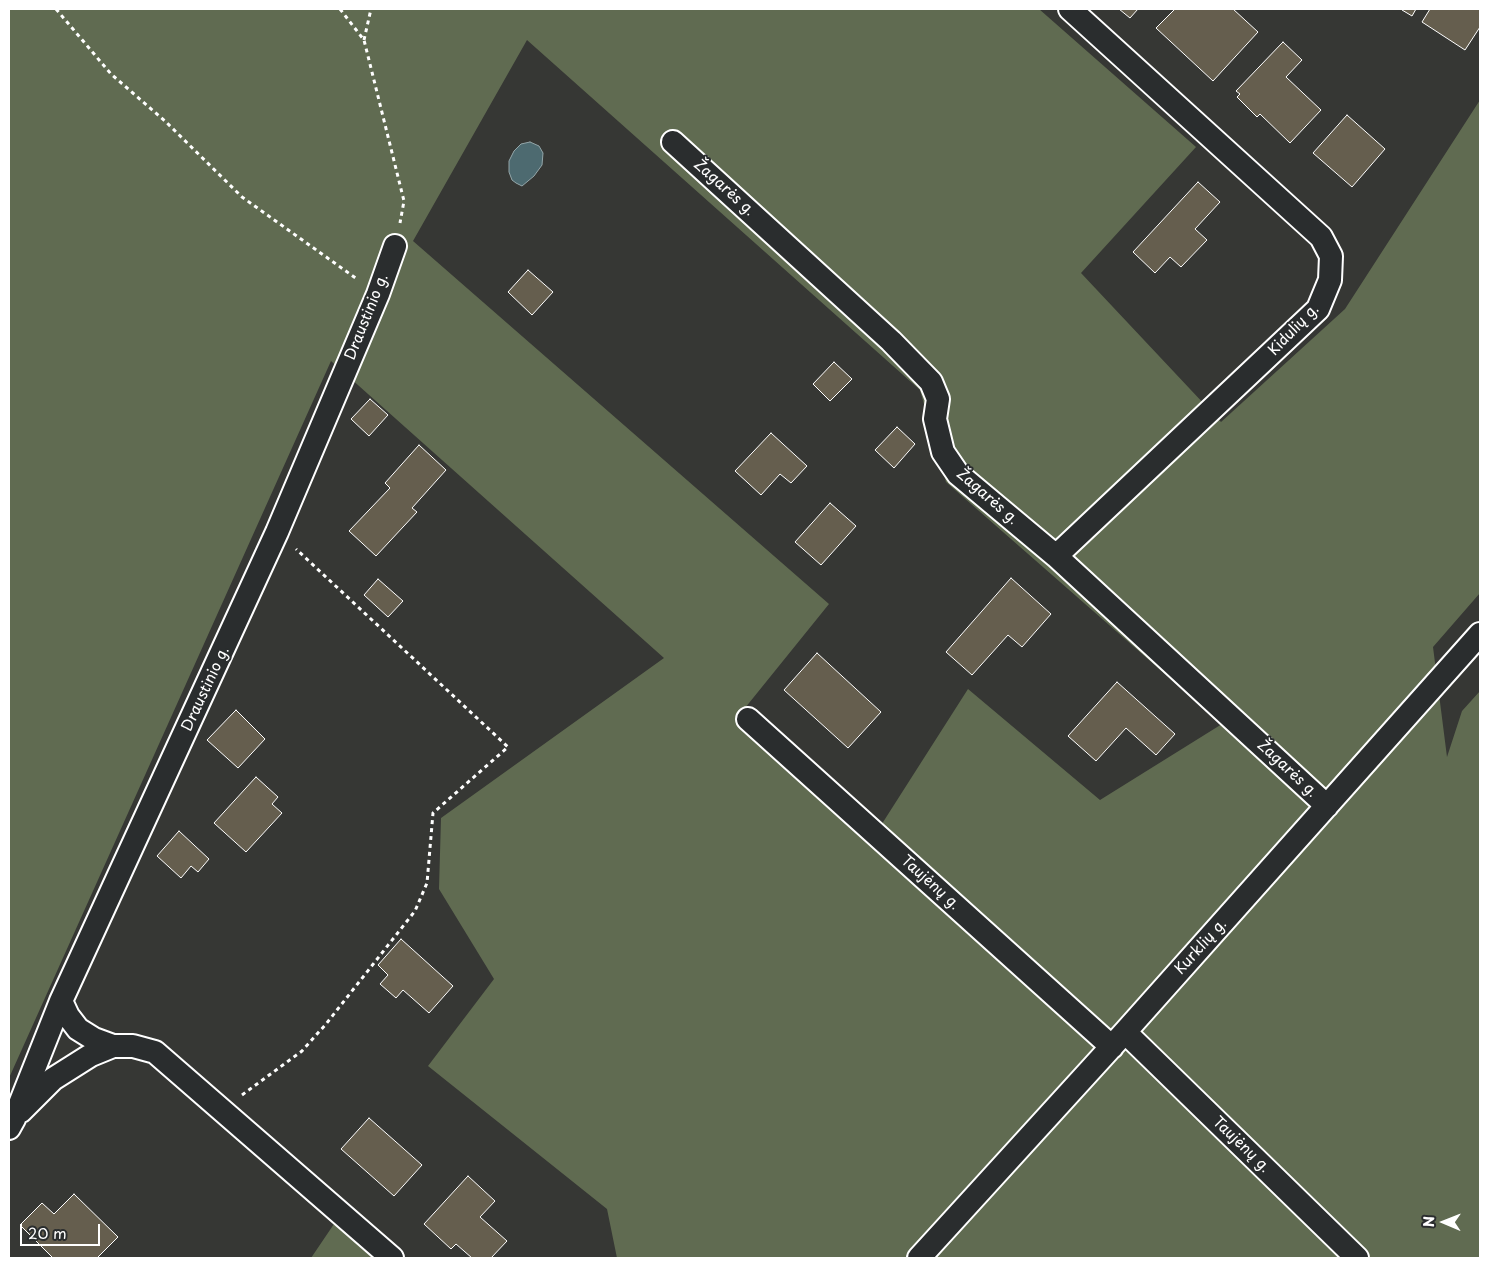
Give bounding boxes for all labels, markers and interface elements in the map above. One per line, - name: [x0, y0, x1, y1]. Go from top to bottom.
- street label: Žagarės g.: [690, 156, 758, 220]
- street label: Draustinio g.: [341, 271, 393, 363]
- street label: Kidulių g.: [1265, 300, 1323, 360]
- street label: Žagarės g.: [952, 465, 1022, 529]
- street label: Draustinio g.: [178, 644, 234, 734]
- street label: Žagarės g.: [1253, 737, 1321, 801]
- street label: Taujėnų g.: [897, 852, 963, 914]
- street label: Kurklių g.: [1171, 915, 1231, 979]
- street label: Taujėnų g.: [1209, 1113, 1273, 1177]
- north arrow: [1419, 1197, 1469, 1247]
- scale bar: [22, 1214, 102, 1246]
- text: N: [1418, 1216, 1439, 1227]
- text: 20 m: [28, 1221, 67, 1244]

